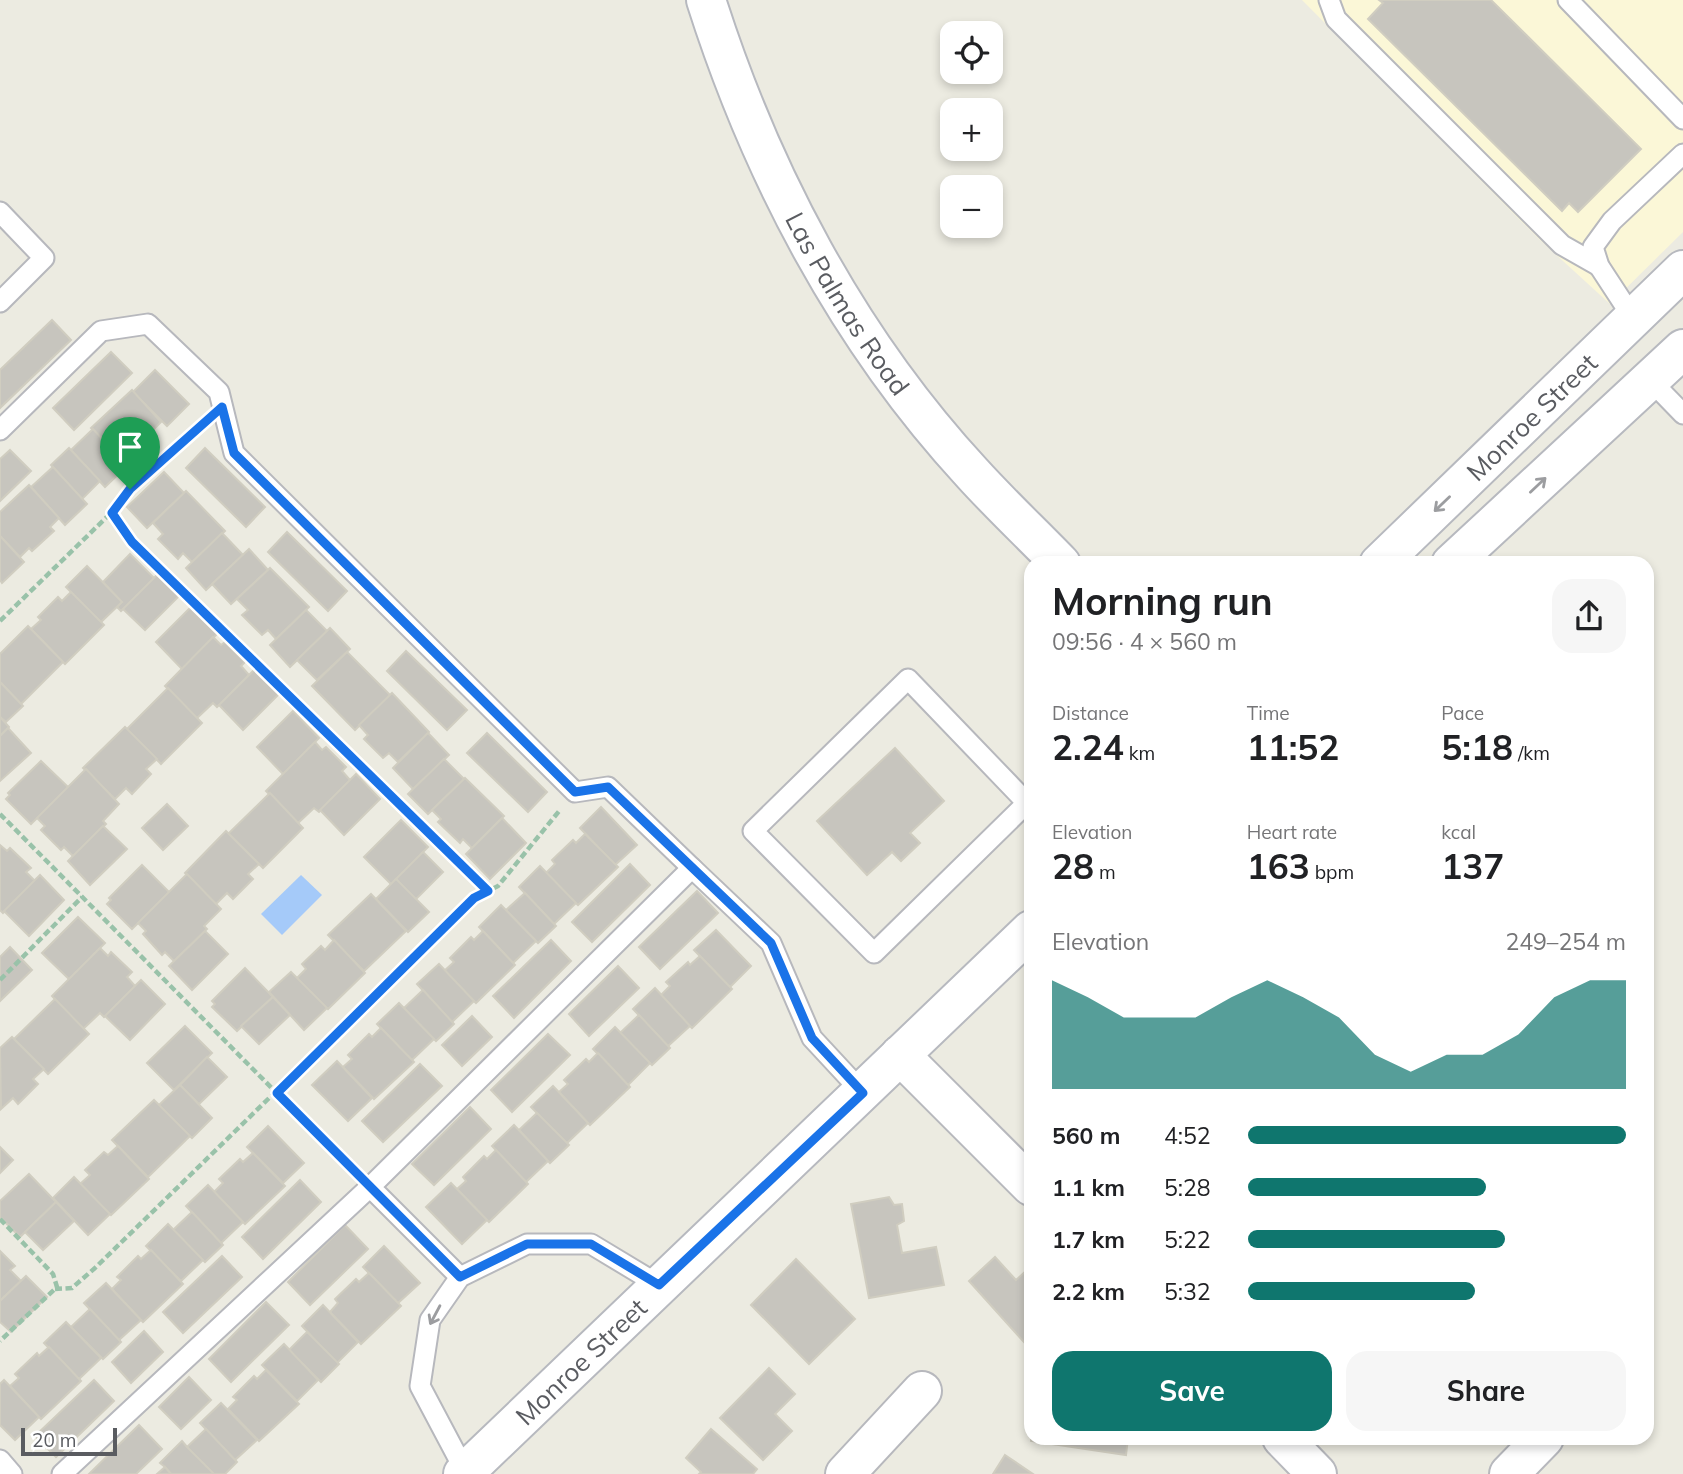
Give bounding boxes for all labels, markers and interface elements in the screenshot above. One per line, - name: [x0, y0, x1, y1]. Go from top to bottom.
- map controls: [940, 21, 1003, 238]
- button: locate: [940, 21, 1003, 84]
- button: +: [940, 98, 1003, 161]
- button: −: [940, 175, 1003, 238]
- street label: Las Palmas Road: [779, 206, 917, 401]
- street label: Monroe Street: [1459, 346, 1604, 487]
- pin: [100, 417, 160, 489]
- icon: arrive: [111, 428, 149, 466]
- one-way arrow: [1529, 477, 1547, 493]
- one-way arrow: [1434, 495, 1451, 512]
- text: Morning run: [1052, 577, 1273, 625]
- button: share: [1552, 579, 1626, 653]
- text: 09:56 · 4 × 560 m: [1052, 627, 1237, 656]
- text: Distance: [1052, 701, 1129, 725]
- text: Time: [1247, 701, 1290, 725]
- text: Pace: [1441, 701, 1484, 725]
- text: 2.24: [1052, 725, 1124, 769]
- text: 11:52: [1247, 725, 1339, 769]
- text: 5:18: [1441, 725, 1513, 769]
- text: km: [1124, 741, 1155, 765]
- text: /km: [1513, 741, 1550, 765]
- text: Elevation: [1052, 820, 1132, 844]
- text: Heart rate: [1247, 820, 1337, 844]
- text: kcal: [1441, 820, 1476, 844]
- text: 28: [1052, 844, 1094, 888]
- text: 163: [1247, 844, 1310, 888]
- text: 137: [1441, 844, 1504, 888]
- text: m: [1094, 860, 1116, 884]
- text: bpm: [1310, 860, 1354, 884]
- text: Elevation: [1052, 927, 1149, 956]
- text: 249–254 m: [1505, 927, 1626, 956]
- text: 560 m: [1052, 1121, 1120, 1150]
- text: 4:52: [1164, 1121, 1211, 1150]
- text: 1.1 km: [1052, 1173, 1125, 1202]
- text: 5:28: [1164, 1173, 1211, 1202]
- text: 1.7 km: [1052, 1225, 1125, 1254]
- text: 5:22: [1164, 1225, 1211, 1254]
- text: 2.2 km: [1052, 1277, 1125, 1306]
- text: 5:32: [1164, 1277, 1211, 1306]
- street label: Monroe Street: [508, 1291, 653, 1432]
- one-way arrow: [428, 1305, 442, 1325]
- button: Save: [1052, 1351, 1332, 1431]
- button: Share: [1346, 1351, 1626, 1431]
- scale bar: [21, 1425, 117, 1457]
- text: 20 m: [32, 1428, 76, 1452]

